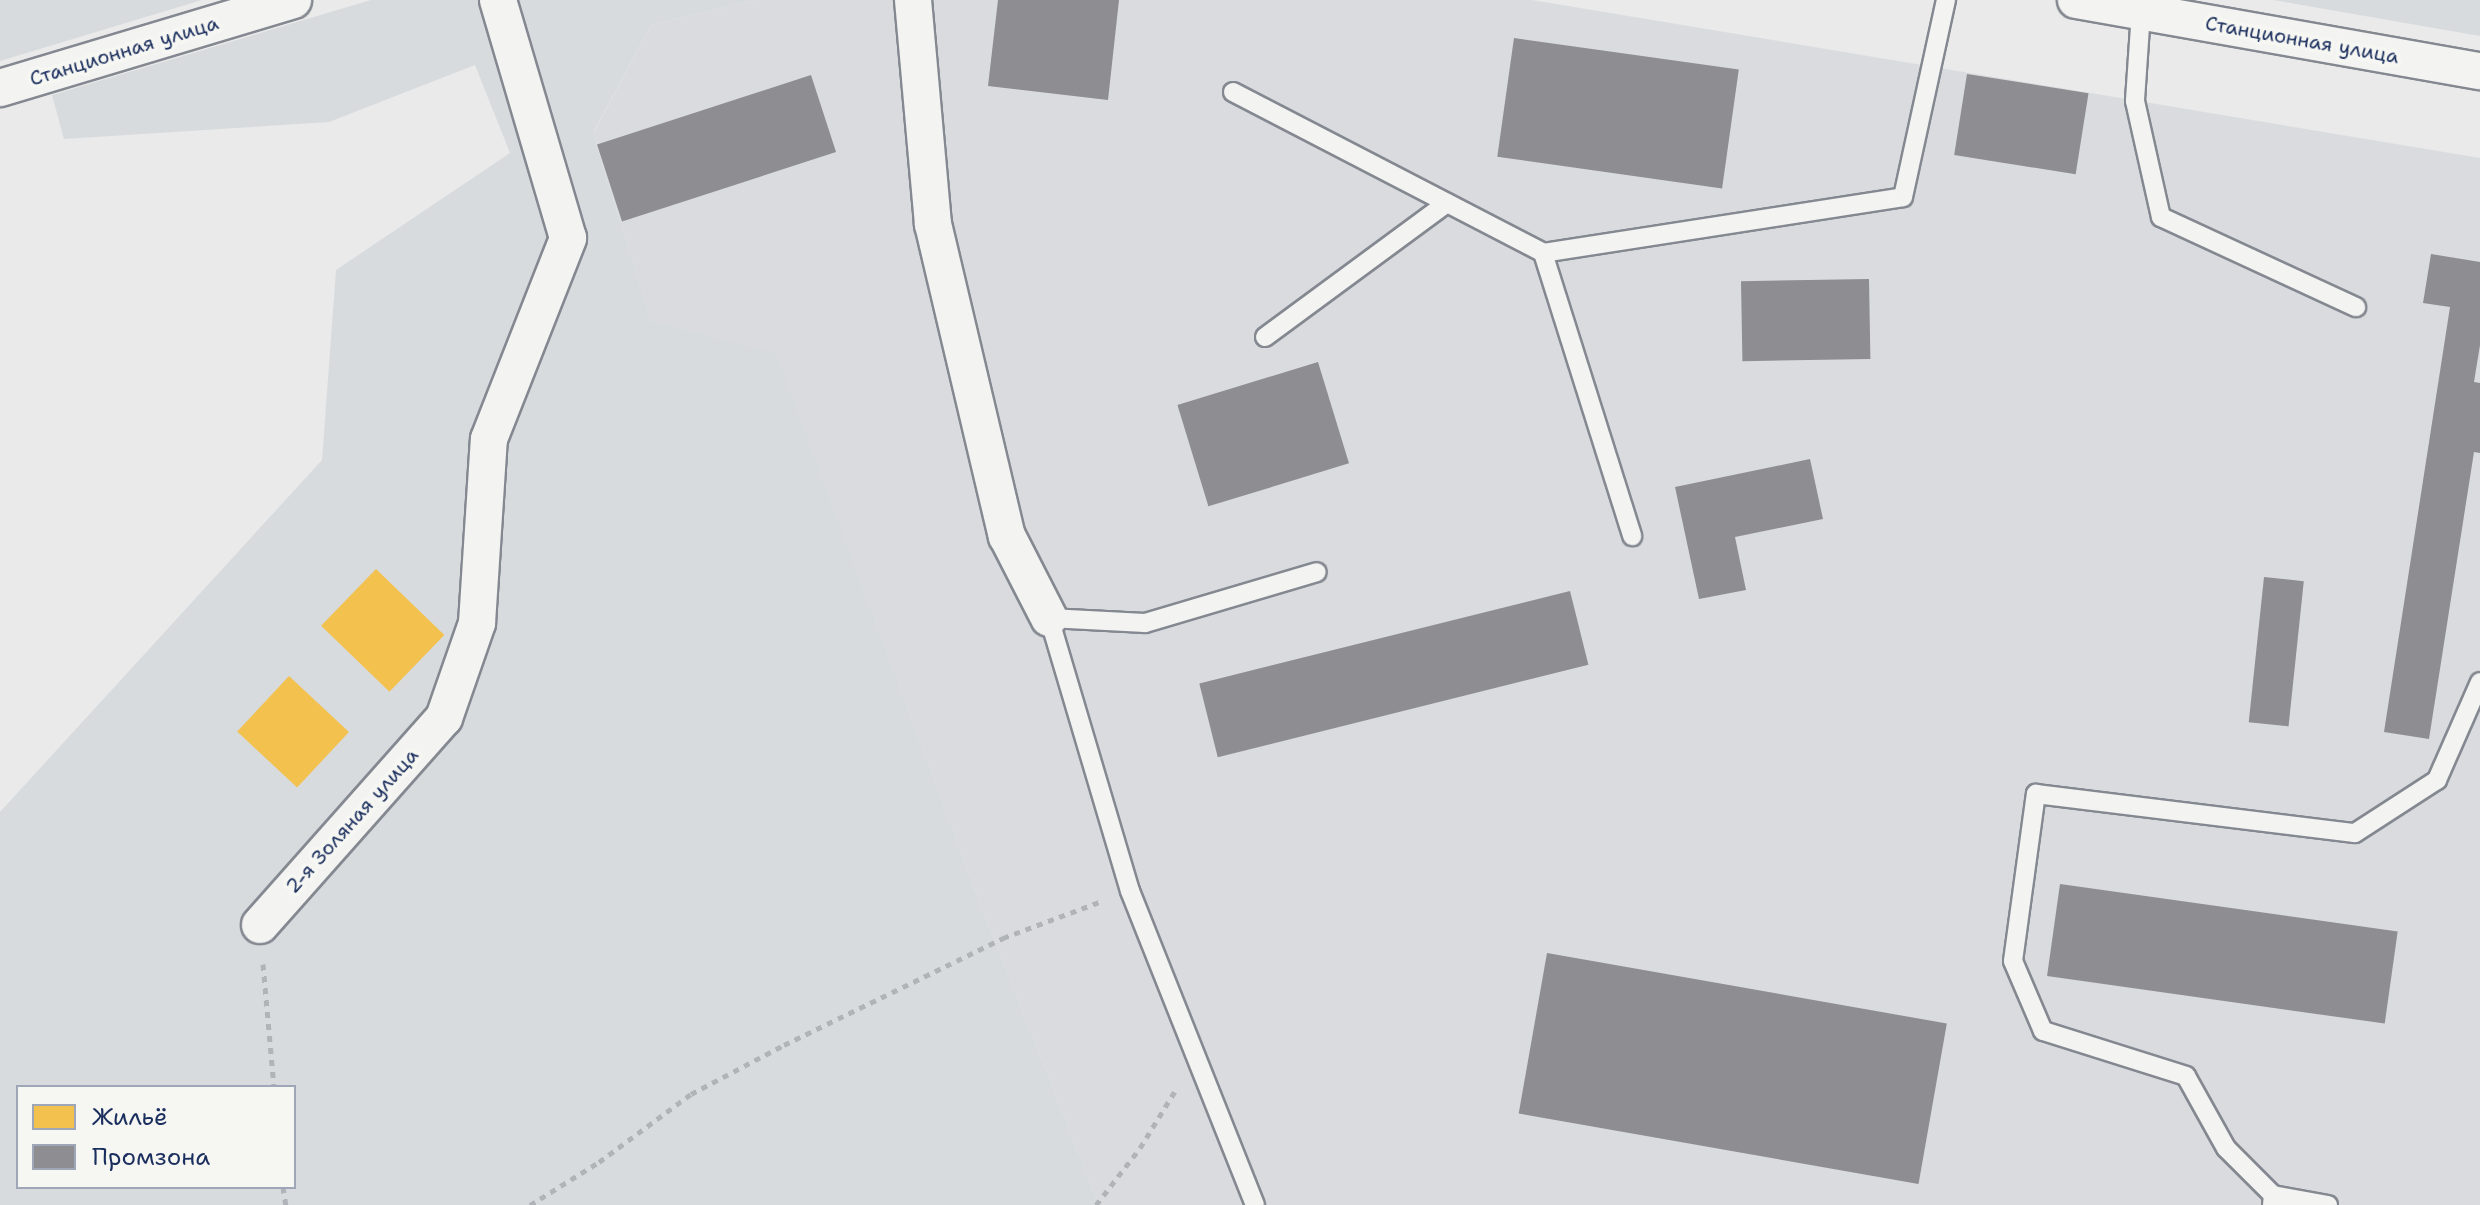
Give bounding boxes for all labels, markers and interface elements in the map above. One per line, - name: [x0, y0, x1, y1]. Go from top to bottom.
- street label: Станционная улица: [27, 11, 221, 91]
- street label: Станционная улица: [2203, 11, 2401, 69]
- street label: 2-я Золяная улица: [281, 744, 423, 898]
- legend: [16, 1085, 296, 1189]
- text: Жильё: [92, 1101, 168, 1133]
- text: Промзона: [92, 1141, 210, 1173]

